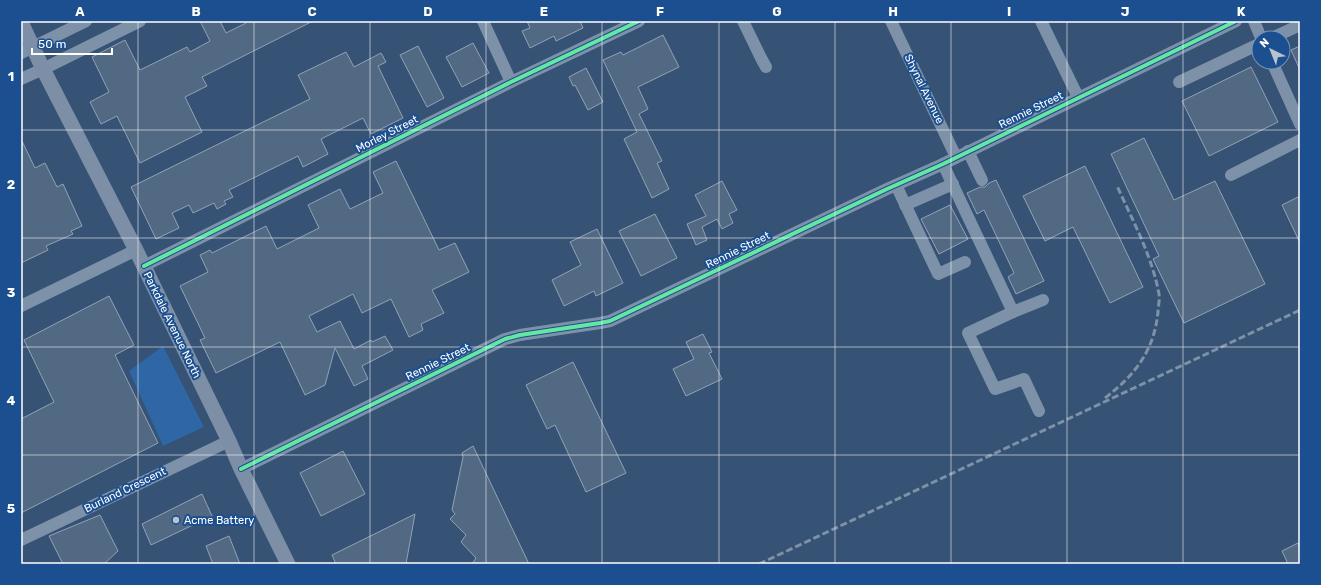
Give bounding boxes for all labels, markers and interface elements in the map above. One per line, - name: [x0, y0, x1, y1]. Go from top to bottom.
- text: A: [75, 4, 85, 19]
- text: B: [191, 4, 201, 19]
- text: C: [307, 4, 317, 19]
- text: D: [423, 4, 433, 19]
- text: E: [540, 4, 548, 19]
- text: F: [656, 4, 664, 19]
- text: G: [772, 4, 782, 19]
- text: H: [888, 4, 898, 19]
- text: I: [1007, 4, 1011, 19]
- text: J: [1121, 4, 1129, 19]
- text: K: [1237, 4, 1246, 19]
- scale bar: [32, 30, 112, 56]
- north arrow: [1251, 30, 1291, 70]
- text: N: [1257, 36, 1272, 51]
- text: 50 m: [38, 37, 66, 51]
- street label: Shynal Avenue: [902, 52, 946, 126]
- text: 1: [8, 69, 14, 84]
- street label: Rennie Street: [997, 89, 1066, 131]
- street label: Morley Street: [354, 112, 421, 155]
- text: 2: [7, 177, 15, 192]
- street label: Rennie Street: [704, 229, 773, 271]
- street label: Parkdale Avenue North: [141, 270, 203, 380]
- text: 3: [7, 285, 16, 300]
- street label: Rennie Street: [404, 341, 473, 383]
- text: 4: [7, 393, 16, 408]
- street label: Burland Crescent: [82, 464, 169, 515]
- text: 5: [7, 501, 15, 516]
- place label: Acme Battery: [184, 514, 254, 527]
- marker: Acme Battery: [171, 515, 181, 525]

